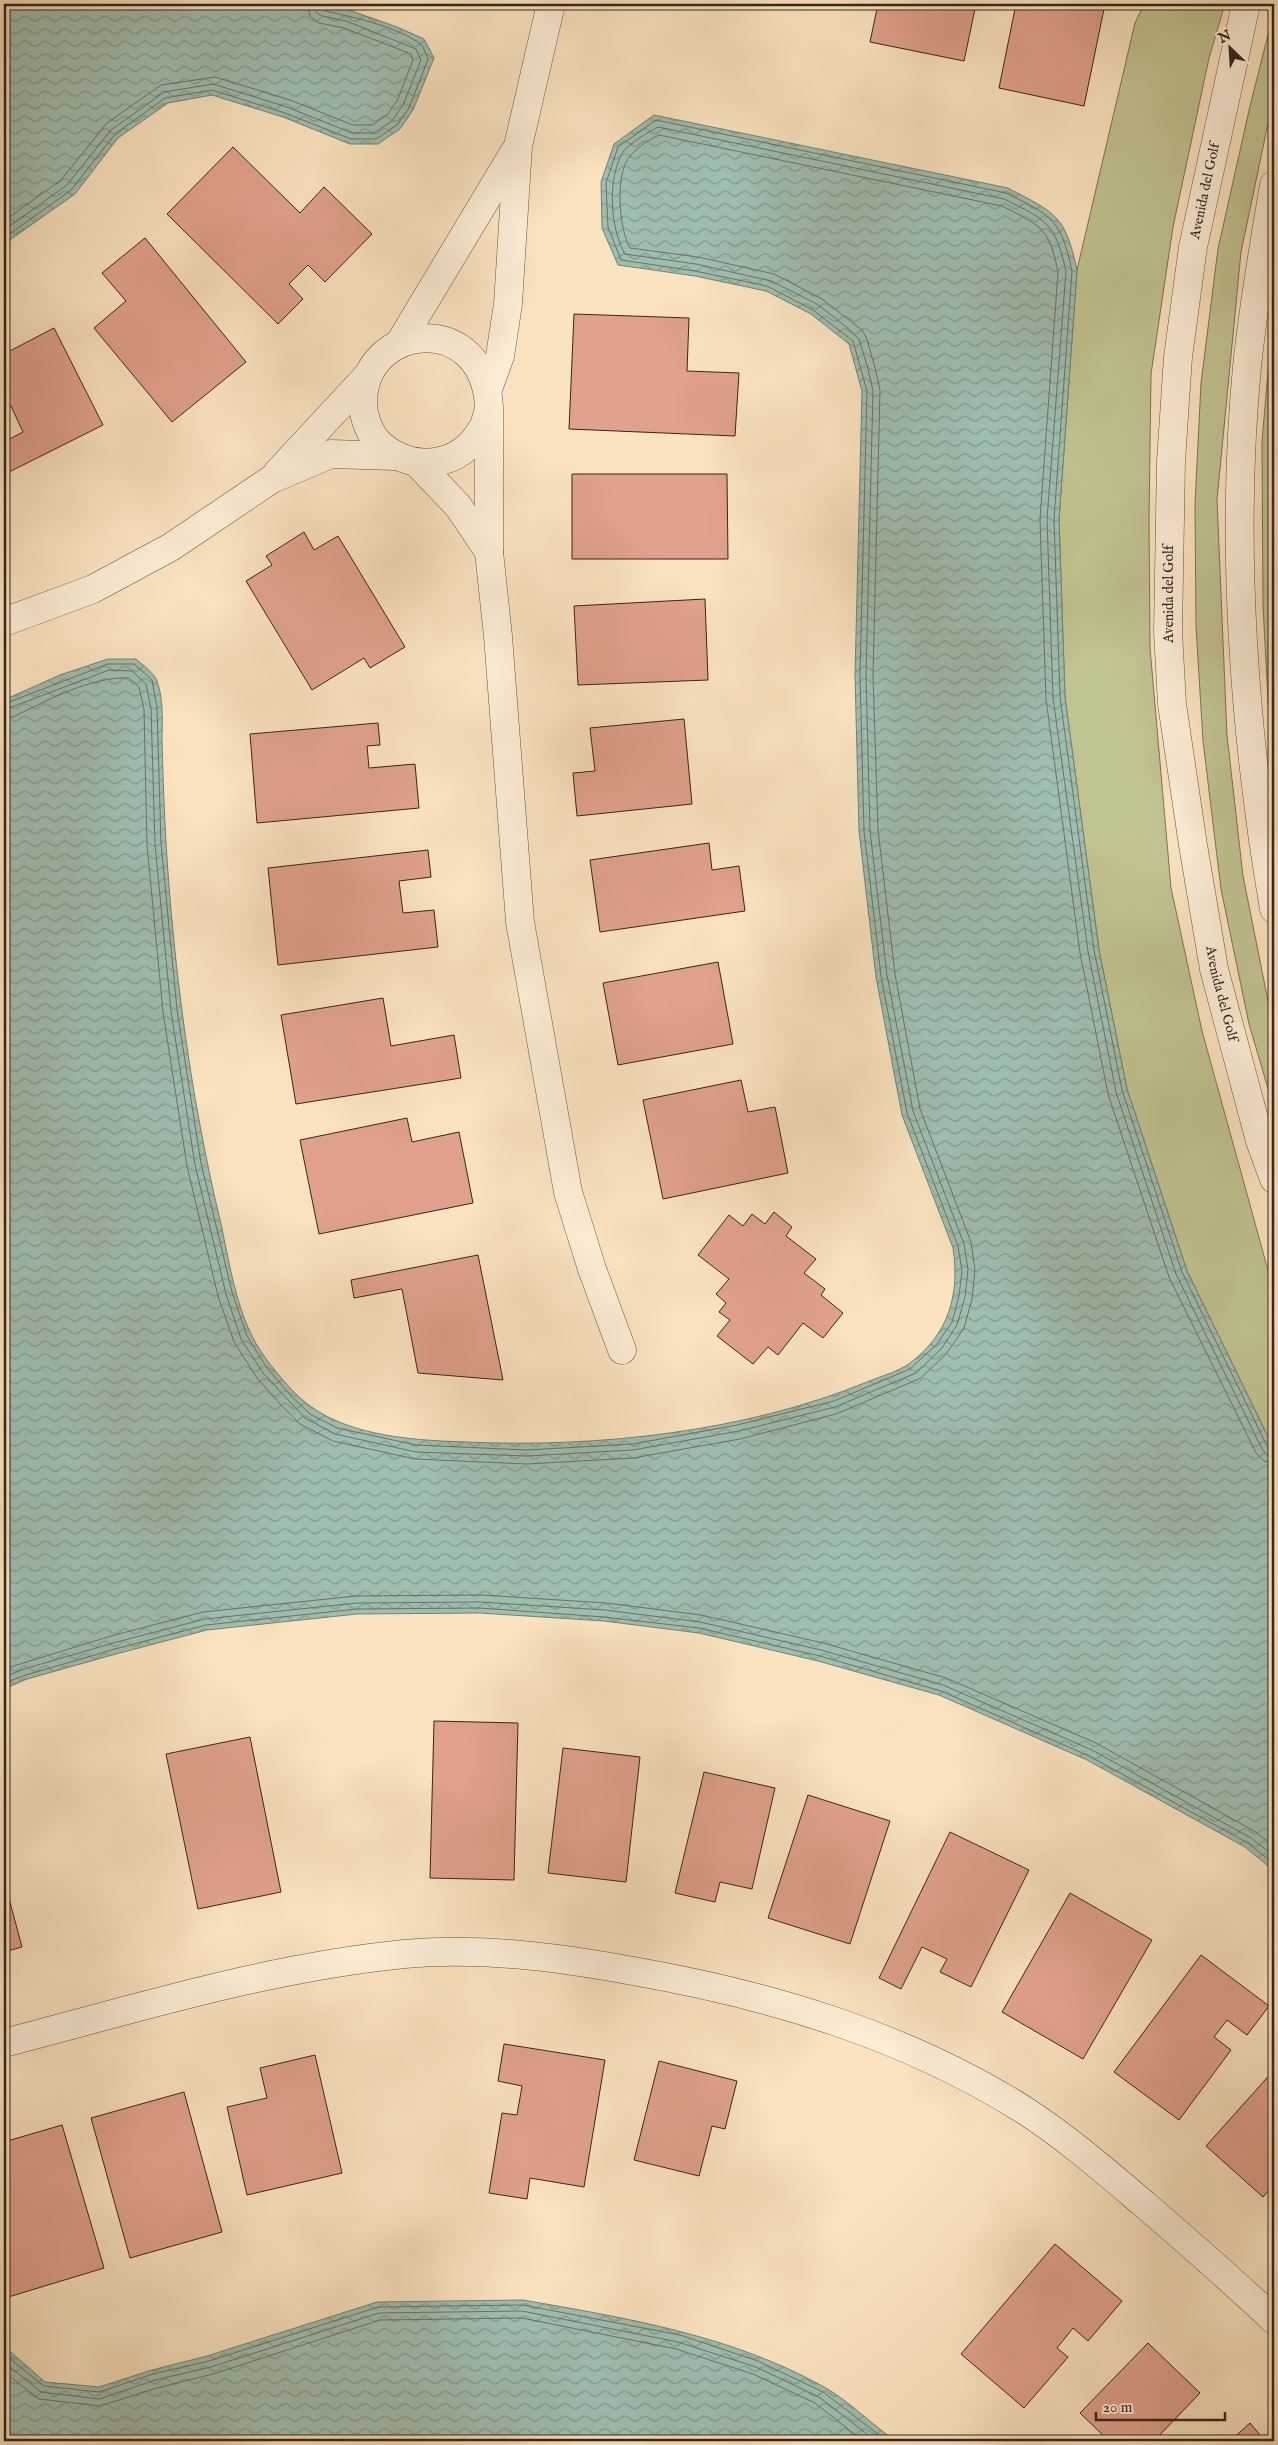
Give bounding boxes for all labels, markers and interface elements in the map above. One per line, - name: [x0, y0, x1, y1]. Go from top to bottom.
- north arrow: [1206, 22, 1256, 72]
- text: N: [1215, 26, 1234, 48]
- street label: Avenida del Golf: [1186, 138, 1225, 242]
- street label: Avenida del Golf: [1160, 542, 1178, 644]
- street label: Avenida del Golf: [1201, 943, 1243, 1046]
- scale bar: [1096, 2390, 1224, 2422]
- text: 20 m: [1103, 2398, 1133, 2417]

